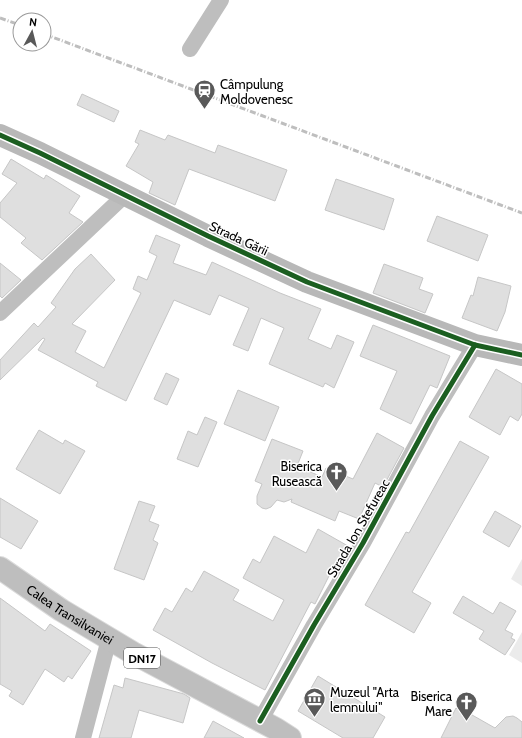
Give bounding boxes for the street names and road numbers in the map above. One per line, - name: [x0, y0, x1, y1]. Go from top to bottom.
- street label: Strada Gării: [207, 217, 271, 259]
- street label: Strada Ion Stefureac: [323, 476, 393, 580]
- street label: Calea Transilvaniei: [24, 581, 116, 648]
- road number: DN17: [124, 648, 160, 668]

